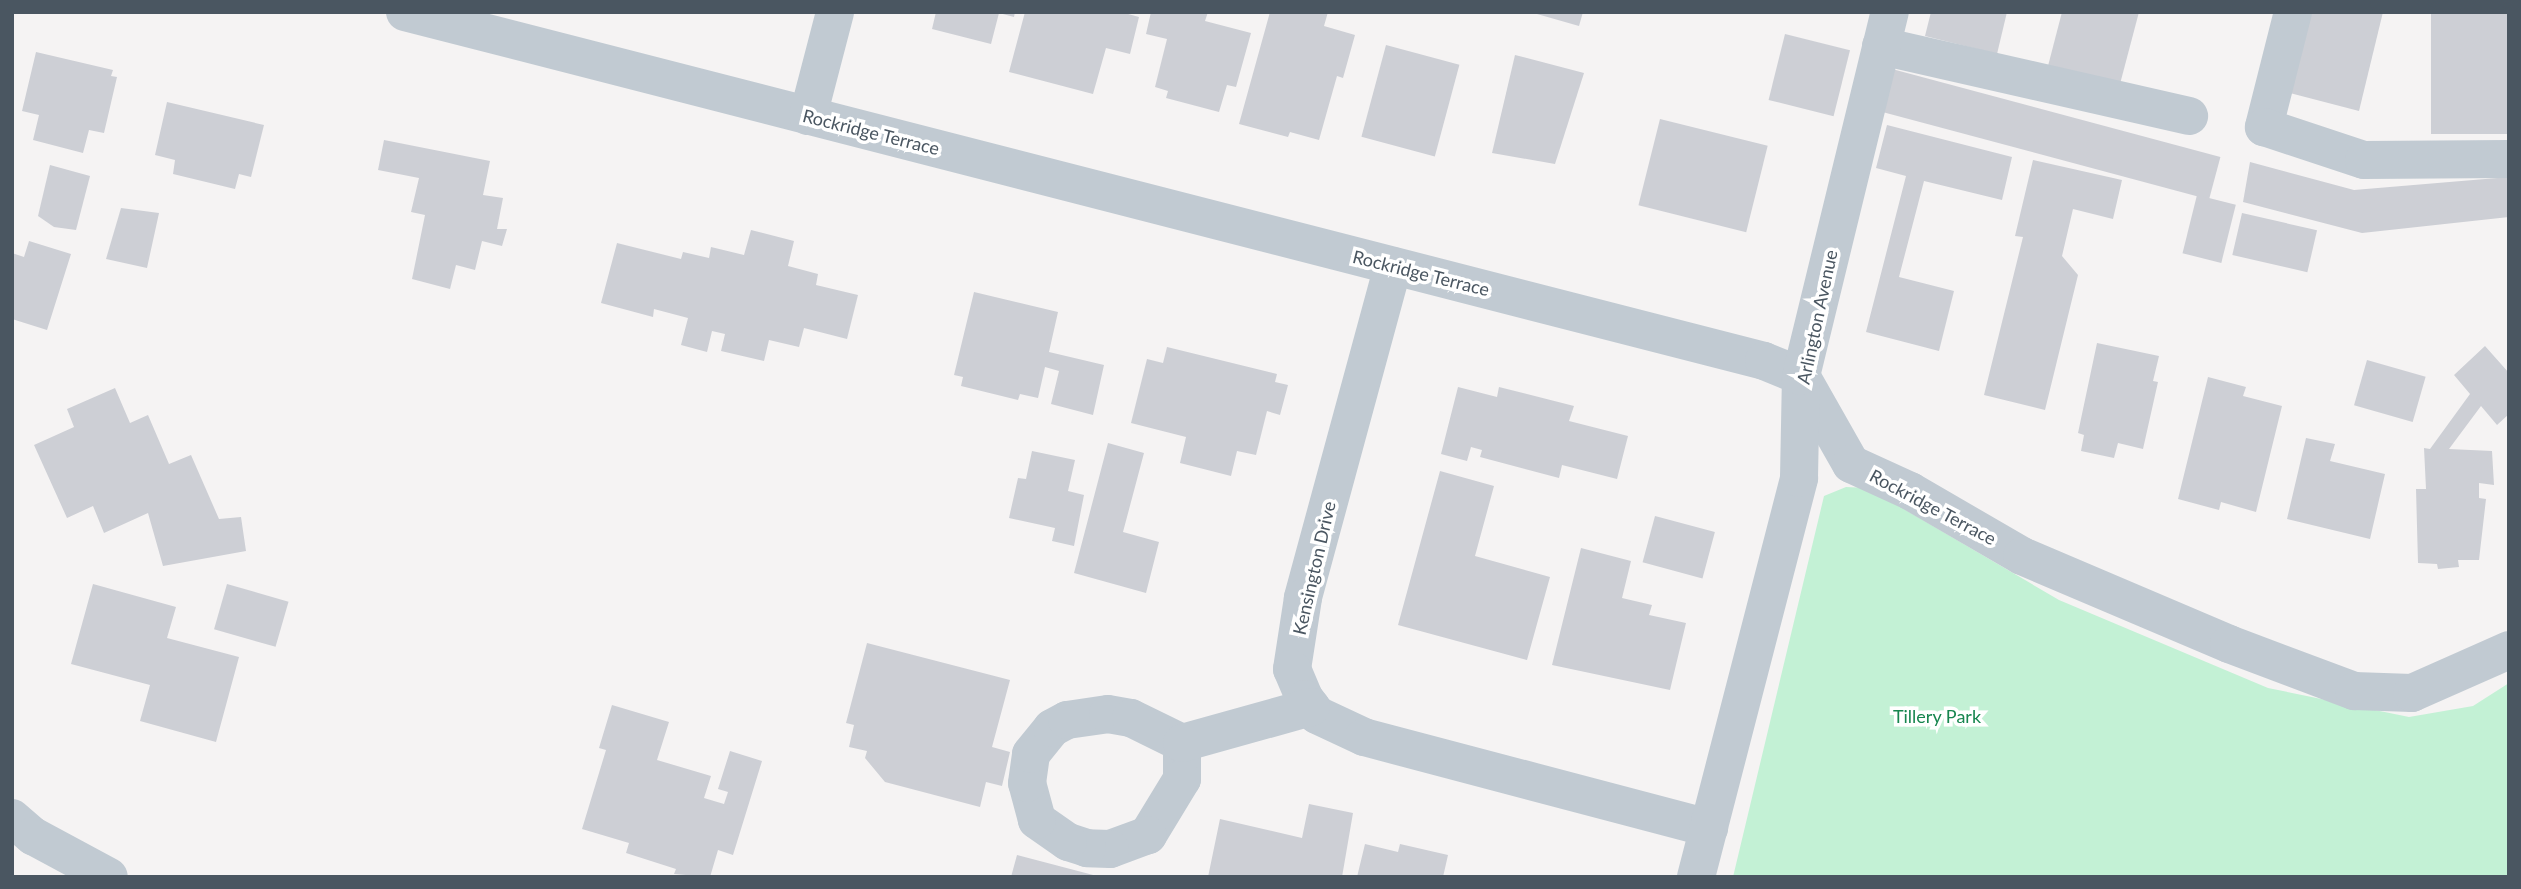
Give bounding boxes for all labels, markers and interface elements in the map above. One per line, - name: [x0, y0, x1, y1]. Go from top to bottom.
- street label: Rockridge Terrace: [800, 105, 942, 159]
- street label: Rockridge Terrace: [1350, 246, 1492, 300]
- street label: Arlington Avenue: [1792, 247, 1842, 387]
- street label: Rockridge Terrace: [1866, 464, 2000, 550]
- street label: Kensington Drive: [1288, 499, 1340, 637]
- park label: Tillery Park: [1893, 705, 1981, 727]

